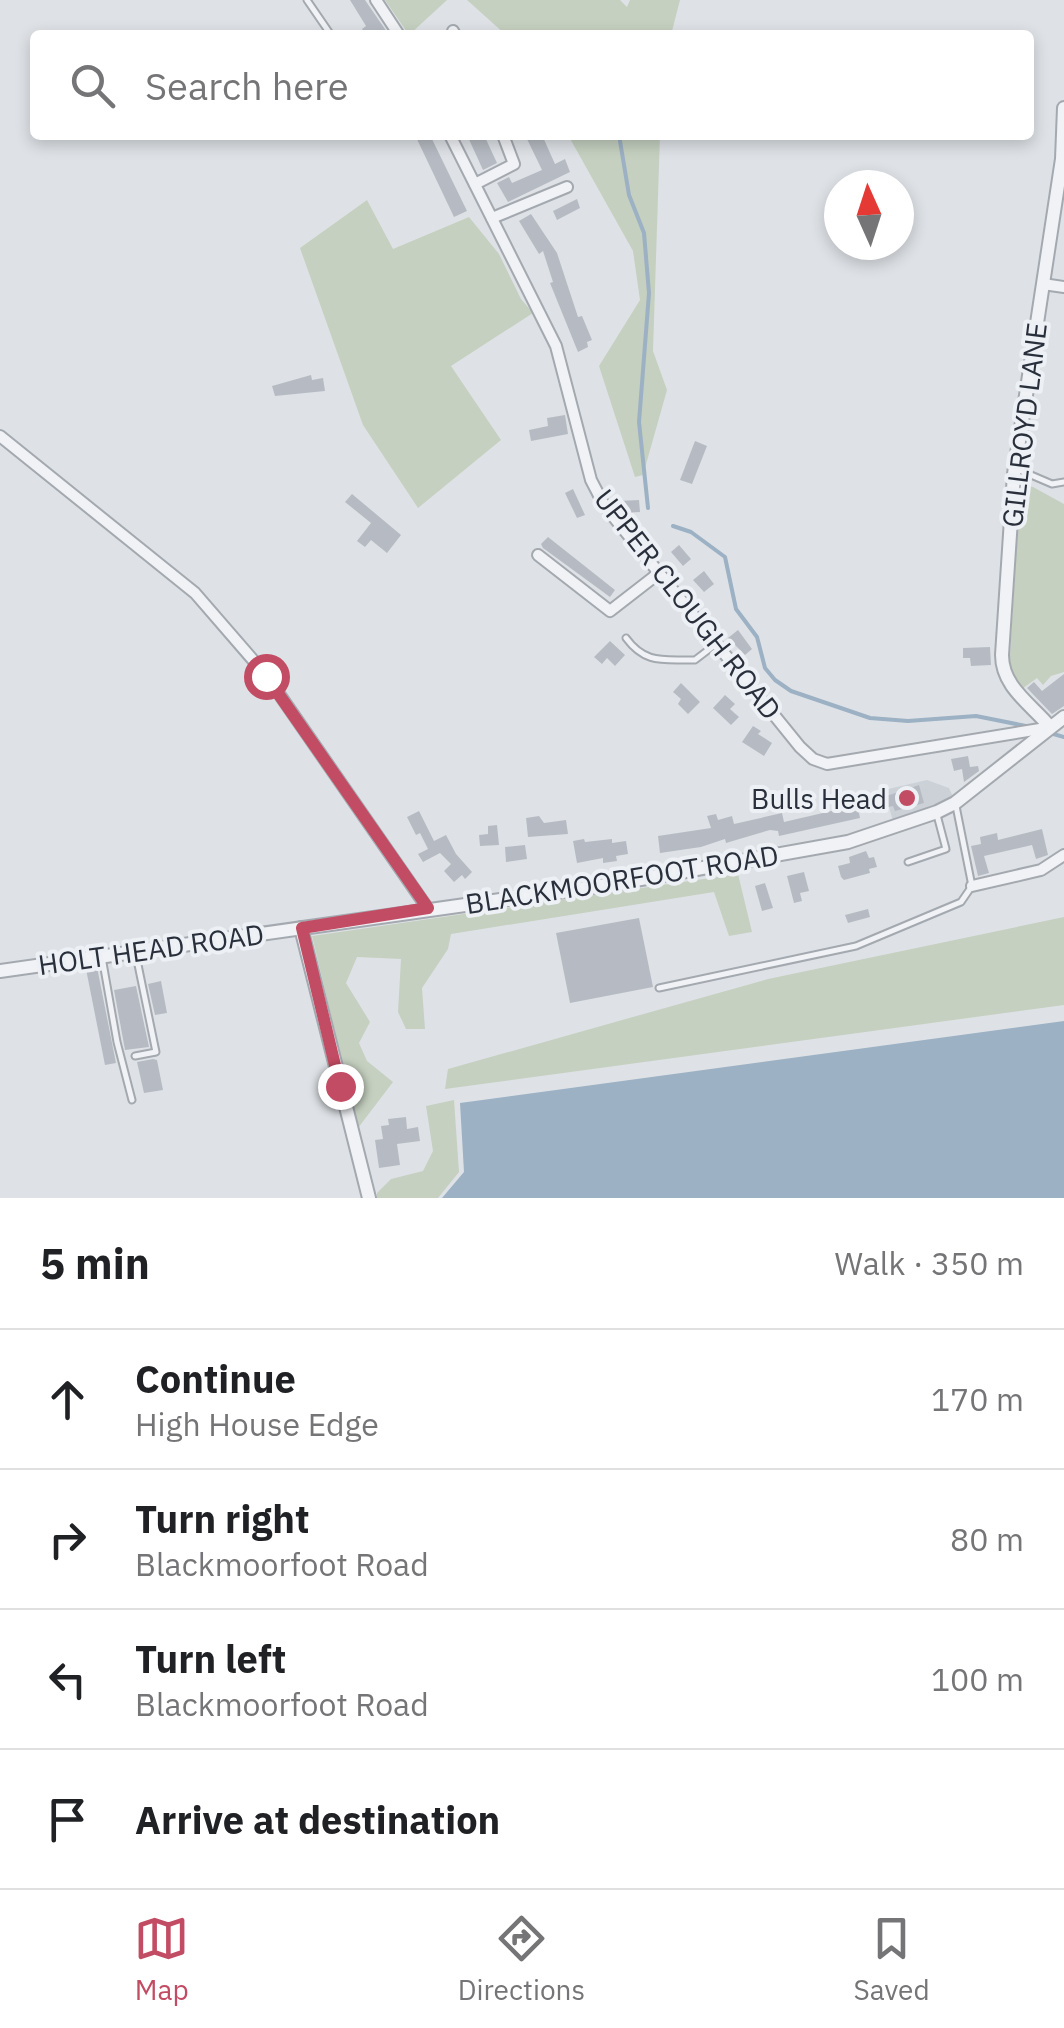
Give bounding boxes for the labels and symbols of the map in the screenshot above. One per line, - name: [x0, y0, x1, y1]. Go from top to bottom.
- north arrow: [824, 170, 914, 260]
- street label: GILLROYD LANE: [993, 321, 1055, 529]
- street label: UPPER CLOUGH ROAD: [586, 481, 790, 727]
- route start: [244, 654, 290, 700]
- place label: Bulls Head: [751, 780, 887, 817]
- marker: Bulls Head: [896, 787, 918, 809]
- street label: BLACKMOORFOOT ROAD: [463, 836, 781, 922]
- street label: HOLT HEAD ROAD: [36, 915, 266, 983]
- route end: [318, 1064, 364, 1110]

